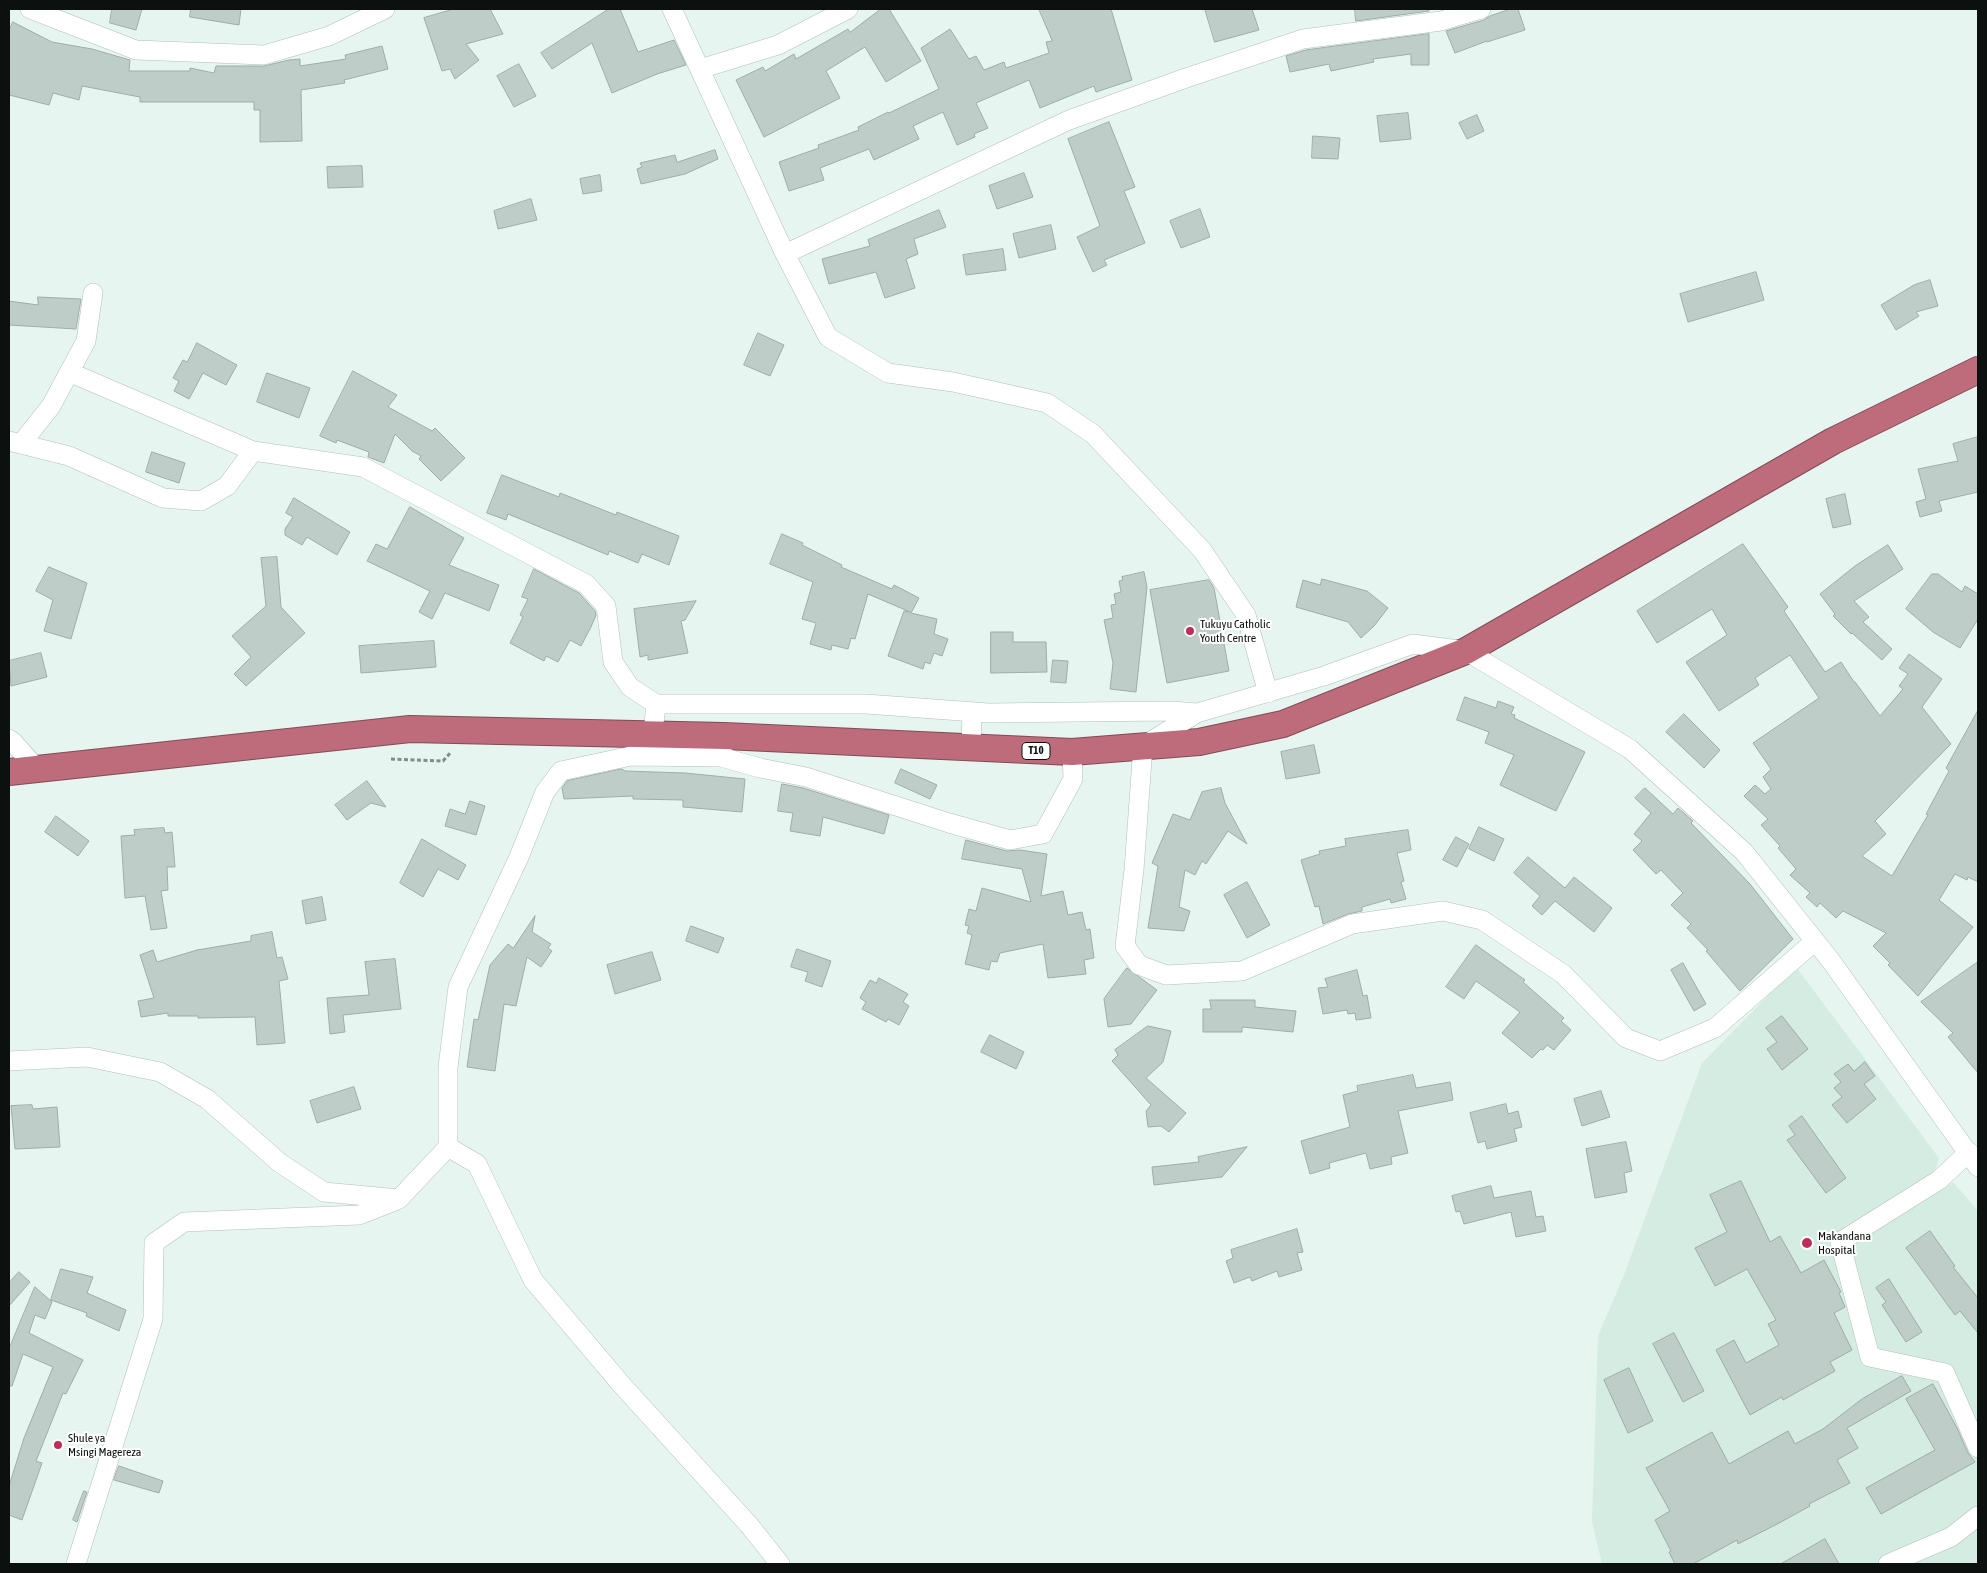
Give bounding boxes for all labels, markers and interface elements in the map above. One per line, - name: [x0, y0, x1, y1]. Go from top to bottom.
- place label: Tukuyu Catholic Youth Centre: [1200, 617, 1270, 645]
- marker: Tukuyu Catholic Youth Centre: [1184, 625, 1196, 637]
- road number: T10: [1022, 742, 1050, 759]
- place label: Makandana Hospital: [1818, 1229, 1871, 1257]
- marker: Makandana Hospital: [1800, 1236, 1814, 1250]
- place label: Shule ya Msingi Magereza: [68, 1431, 141, 1459]
- marker: Shule ya Msingi Magereza: [52, 1439, 64, 1451]

